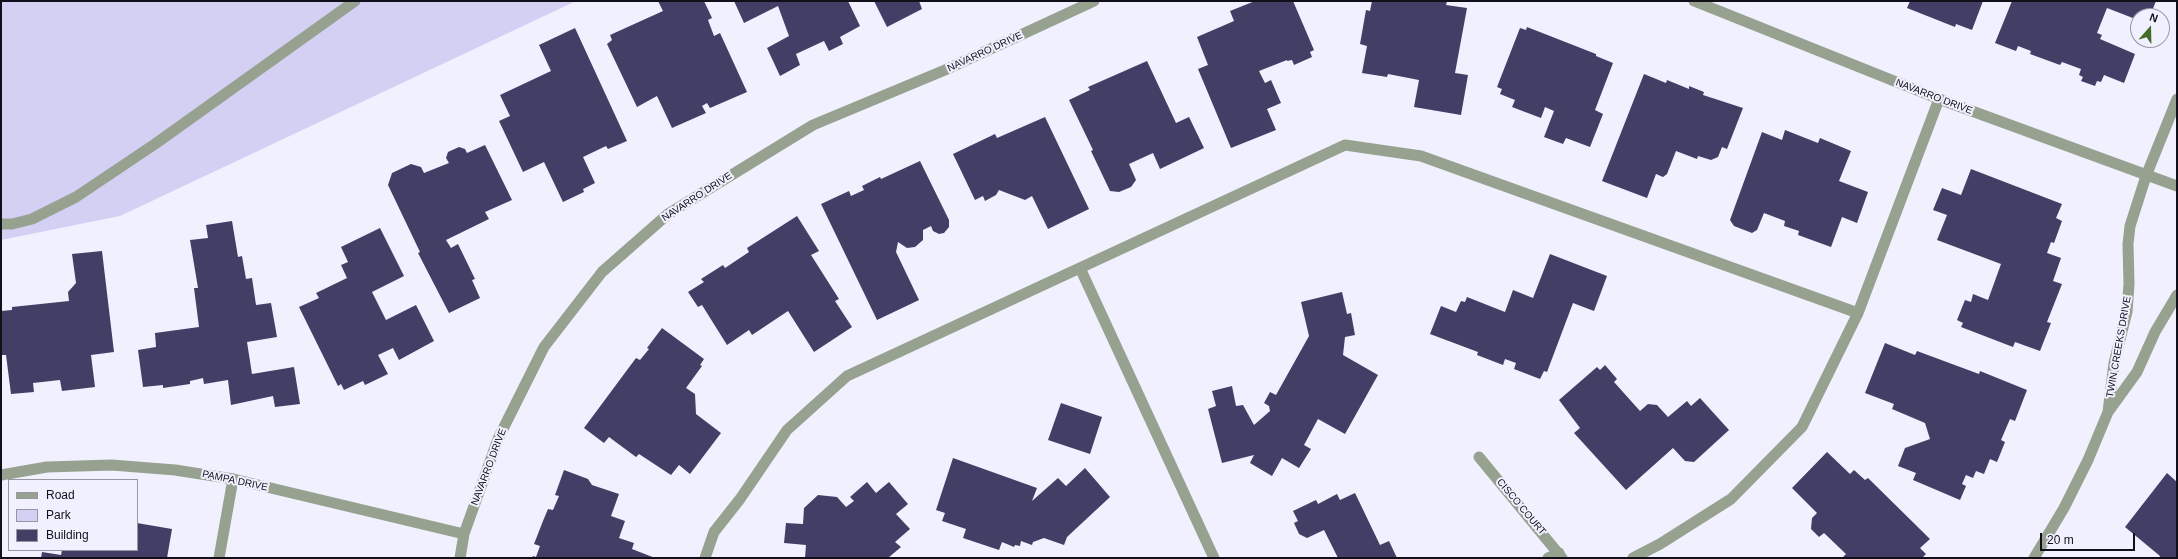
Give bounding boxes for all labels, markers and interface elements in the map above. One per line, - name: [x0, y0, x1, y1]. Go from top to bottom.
- north arrow: [2130, 8, 2170, 48]
- text: N: [2148, 11, 2160, 25]
- street label: NAVARRO DRIVE: [946, 29, 1024, 75]
- street label: NAVARRO DRIVE: [1894, 77, 1974, 117]
- street label: NAVARRO DRIVE: [660, 170, 734, 224]
- street label: TWIN CREEKS DRIVE: [2104, 295, 2134, 399]
- street label: NAVARRO DRIVE: [469, 427, 509, 507]
- street label: PAMPA DRIVE: [201, 468, 269, 494]
- street label: CISCO COURT: [1494, 476, 1548, 538]
- legend: [8, 479, 138, 551]
- text: Road: [46, 488, 75, 502]
- text: Park: [46, 508, 71, 522]
- scale bar: [2042, 525, 2137, 551]
- text: Building: [46, 528, 89, 542]
- text: 20 m: [2047, 533, 2074, 547]

